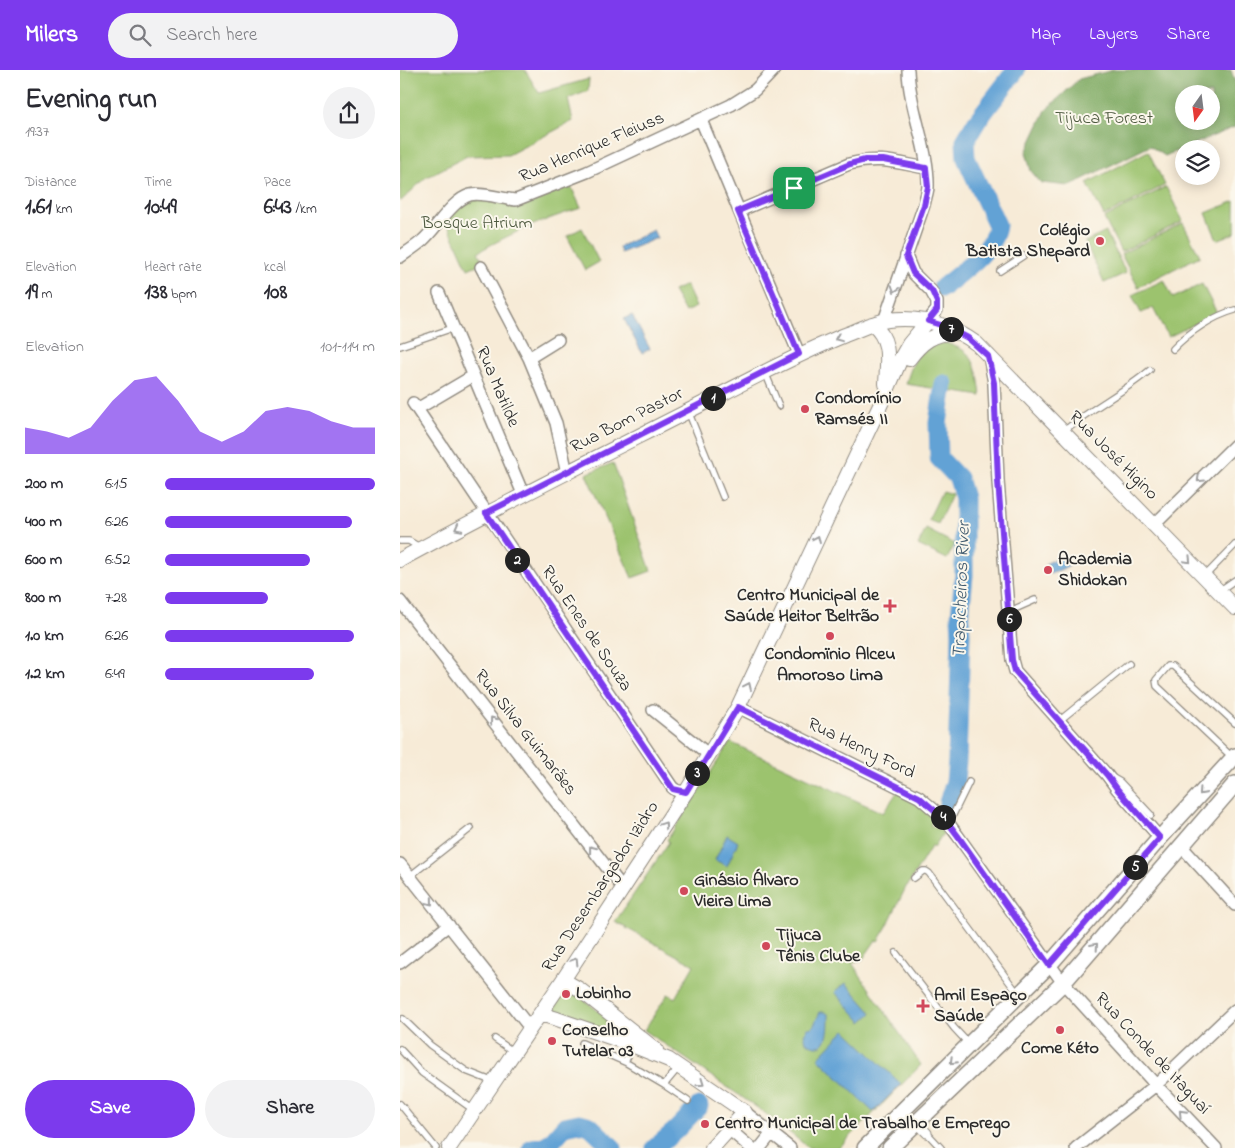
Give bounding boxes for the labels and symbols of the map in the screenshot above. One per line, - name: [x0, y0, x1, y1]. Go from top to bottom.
- north arrow: [1175, 85, 1220, 130]
- street label: Rua Henrique Fleiuss: [515, 106, 669, 190]
- park label: Tijuca Forest: [1055, 106, 1153, 132]
- pin: [773, 167, 815, 209]
- park label: Bosque Atrium: [420, 211, 533, 237]
- place label: Colégio Batista Shepard: [965, 218, 1091, 265]
- marker: Colégio Batista Shepard: [1094, 235, 1106, 247]
- one-way arrow: [891, 284, 901, 292]
- pin: 7: [938, 316, 964, 342]
- one-way arrow: [834, 332, 843, 342]
- street label: Rua Matilde: [468, 343, 526, 432]
- street label: Rua Bom Pastor: [566, 381, 688, 461]
- pin: 1: [700, 386, 726, 410]
- place label: Condomínio Ramsés II: [815, 386, 901, 433]
- marker: Condomínio Ramsés II: [799, 403, 811, 415]
- street label: Rua José Higino: [1062, 405, 1164, 507]
- one-way arrow: [1197, 473, 1206, 482]
- water label: Trapicheiros River: [946, 519, 978, 659]
- one-way arrow: [455, 522, 464, 532]
- one-way arrow: [811, 535, 821, 544]
- place label: Academia Shidokan: [1058, 547, 1132, 594]
- pin: 2: [504, 548, 530, 572]
- one-way arrow: [1182, 554, 1191, 563]
- street label: Rua Enes de Souza: [534, 561, 638, 697]
- marker: Academia Shidokan: [1042, 564, 1054, 576]
- place label: Centro Municipal de Saúde Heitor Beltrão: [724, 583, 880, 630]
- marker: Centro Municipal de Saúde Heitor Beltrão: [883, 599, 897, 613]
- pin: 6: [996, 606, 1022, 632]
- marker: Condomïnio Alceu Amoroso Lima: [824, 630, 836, 642]
- place label: Condomïnio Alceu Amoroso Lima: [764, 642, 896, 689]
- street label: Rua Silva Guimarães: [467, 664, 583, 802]
- one-way arrow: [741, 682, 752, 691]
- street label: Rua Henry Ford: [803, 712, 919, 786]
- one-way arrow: [490, 717, 498, 726]
- pin: 3: [684, 760, 710, 786]
- one-way arrow: [1199, 786, 1208, 795]
- street label: Rua Desembargador Izidro: [536, 796, 667, 978]
- pin: 4: [930, 804, 956, 830]
- one-way arrow: [658, 821, 667, 831]
- one-way arrow: [589, 845, 598, 854]
- pin: 5: [1122, 854, 1148, 880]
- place label: Ginásio Álvaro Vieira Lima: [693, 868, 799, 915]
- marker: Ginásio Álvaro Vieira Lima: [678, 885, 690, 897]
- one-way arrow: [425, 896, 433, 905]
- place label: Tijuca Tênis Clube: [776, 923, 861, 970]
- marker: Tijuca Tênis Clube: [760, 940, 772, 952]
- one-way arrow: [1090, 943, 1098, 952]
- one-way arrow: [569, 957, 578, 967]
- place label: Lobinho: [576, 981, 631, 1007]
- place label: Amil Espaço Saúde: [934, 983, 1027, 1030]
- street label: Rua Conde de Itaguaí: [1087, 987, 1216, 1122]
- marker: Lobinho: [560, 988, 572, 1000]
- marker: Amil Espaço Saúde: [916, 999, 930, 1013]
- place label: Conselho Tutelar 03: [562, 1018, 634, 1065]
- marker: Come Kéto: [1054, 1024, 1066, 1036]
- marker: Conselho Tutelar 03: [546, 1035, 558, 1047]
- place label: Come Kéto: [1021, 1036, 1099, 1062]
- one-way arrow: [949, 1055, 958, 1064]
- one-way arrow: [695, 1077, 704, 1086]
- one-way arrow: [1179, 1110, 1188, 1119]
- place label: Centro Municipal de Trabalho e Emprego: [715, 1111, 1010, 1138]
- marker: Centro Municipal de Trabalho e Emprego: [699, 1118, 711, 1130]

